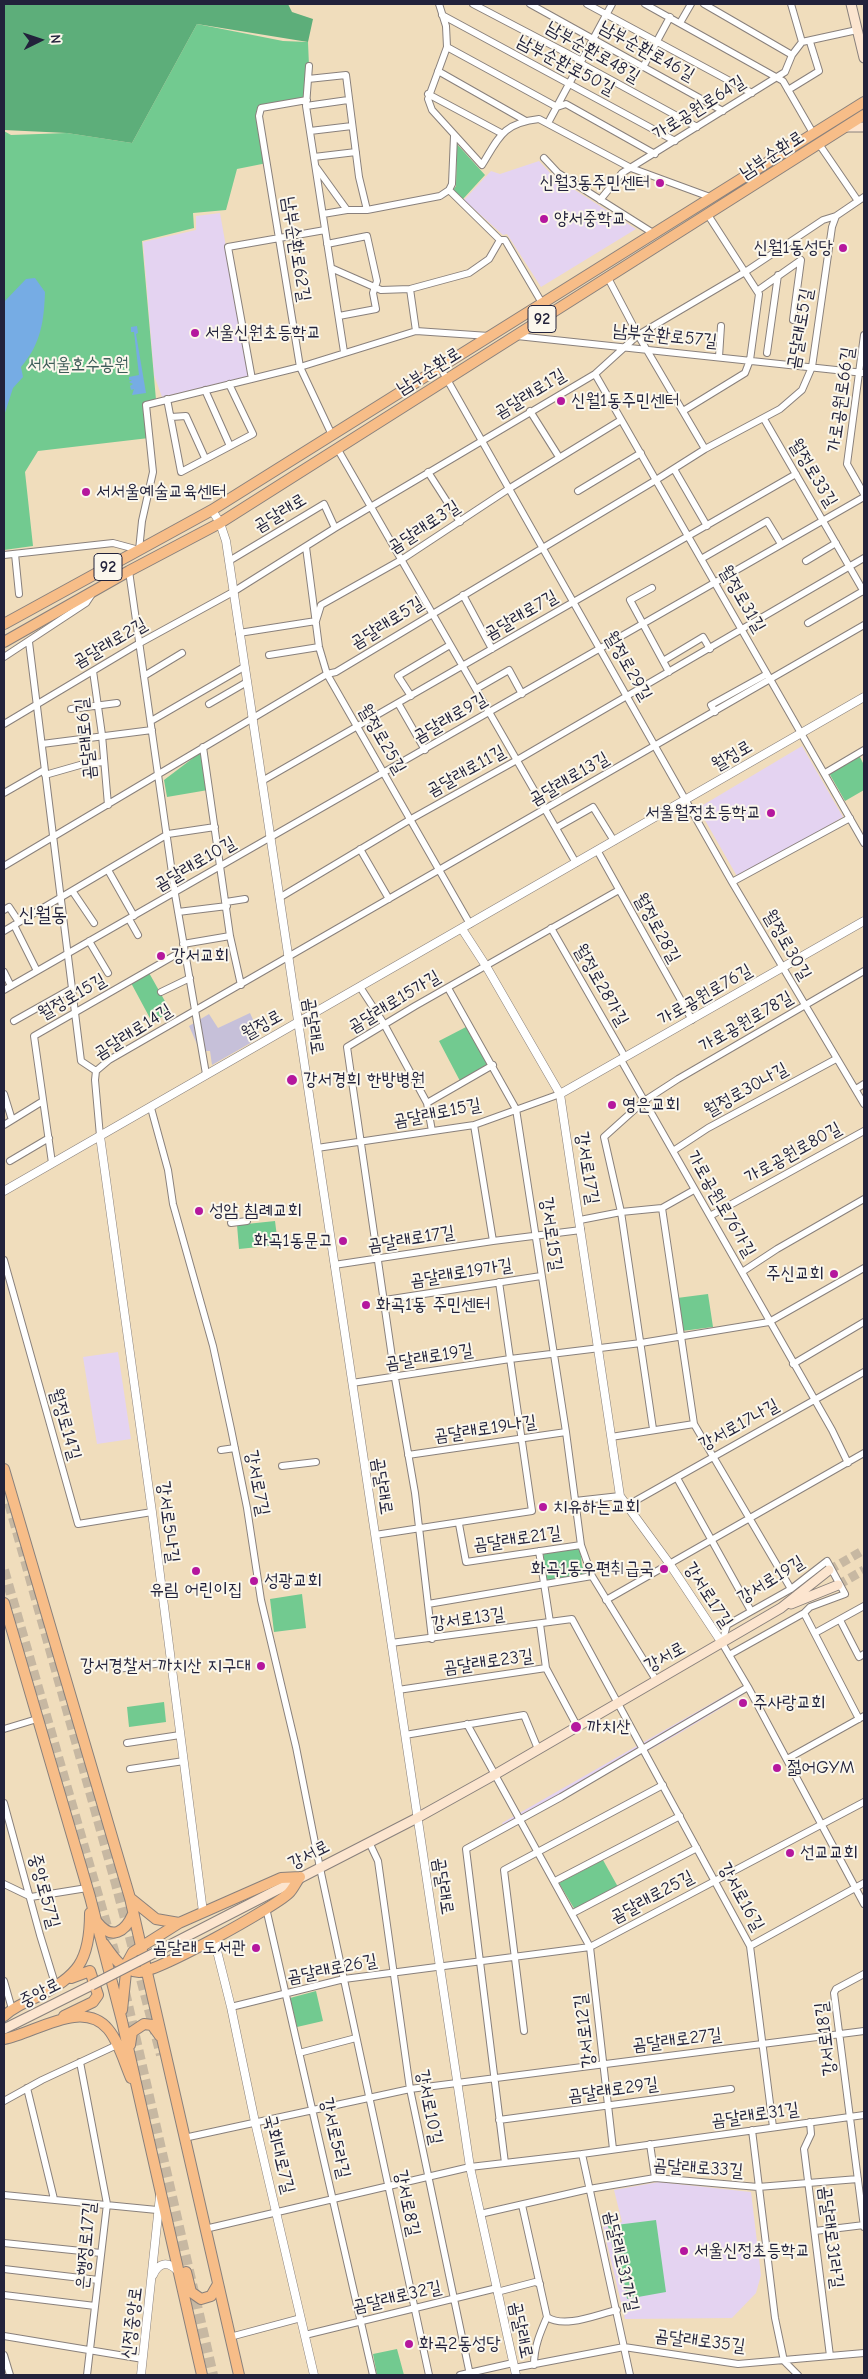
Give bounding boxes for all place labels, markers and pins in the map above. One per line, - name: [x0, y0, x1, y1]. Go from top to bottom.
- place label: 신월3동주민센터: [540, 172, 650, 194]
- marker: 신월3동주민센터: [654, 177, 666, 189]
- place label: 양서중학교: [554, 208, 626, 230]
- marker: 양서중학교: [538, 213, 550, 225]
- place label: 신월1동성당: [753, 237, 833, 259]
- marker: 신월1동성당: [837, 242, 849, 254]
- place label: 서울신원초등학교: [205, 322, 321, 344]
- marker: 서울신원초등학교: [189, 327, 201, 339]
- place label: 신월1동주민센터: [571, 390, 680, 412]
- marker: 신월1동주민센터: [555, 395, 567, 407]
- place label: 서서울예술교육센터: [96, 481, 226, 503]
- marker: 서서울예술교육센터: [80, 486, 92, 498]
- place label: 서울월정초등학교: [645, 802, 761, 824]
- marker: 서울월정초등학교: [765, 807, 777, 819]
- place label: 강서교회: [171, 945, 229, 967]
- marker: 강서교회: [155, 950, 167, 962]
- place label: 강서경희 한방병원: [303, 1069, 425, 1091]
- marker: 강서경희 한방병원: [285, 1073, 299, 1087]
- place label: 영은교회: [622, 1094, 680, 1116]
- marker: 영은교회: [606, 1099, 618, 1111]
- place label: 성암 침례교회: [209, 1200, 302, 1222]
- marker: 성암 침례교회: [193, 1205, 205, 1217]
- place label: 화곡1동문고: [253, 1230, 333, 1252]
- marker: 화곡1동문고: [337, 1235, 349, 1247]
- place label: 주신교회: [766, 1263, 824, 1285]
- marker: 주신교회: [828, 1268, 840, 1280]
- place label: 화곡1동 주민센터: [376, 1294, 491, 1316]
- marker: 화곡1동 주민센터: [360, 1299, 372, 1311]
- place label: 치유하는교회: [553, 1496, 640, 1518]
- marker: 치유하는교회: [537, 1501, 549, 1513]
- place label: 화곡1동우편취급국: [531, 1558, 654, 1580]
- marker: 화곡1동우편취급국: [658, 1563, 670, 1575]
- marker: 유림 어린이집: [190, 1565, 202, 1577]
- place label: 성광교회: [264, 1570, 322, 1592]
- marker: 성광교회: [248, 1575, 260, 1587]
- place label: 유림 어린이집: [150, 1579, 242, 1601]
- place label: 강서경찰서 까치산 지구대: [80, 1655, 251, 1677]
- marker: 강서경찰서 까치산 지구대: [255, 1660, 267, 1672]
- place label: 주사랑교회: [753, 1692, 825, 1714]
- marker: 주사랑교회: [737, 1697, 749, 1709]
- place label: 까치산: [587, 1716, 630, 1738]
- marker: 까치산: [569, 1720, 583, 1734]
- place label: 젊어GYM: [787, 1757, 855, 1779]
- marker: 젊어GYM: [771, 1762, 783, 1774]
- place label: 선교교회: [800, 1842, 858, 1864]
- marker: 선교교회: [784, 1847, 796, 1859]
- place label: 곰달래 도서관: [153, 1937, 246, 1959]
- marker: 곰달래 도서관: [250, 1942, 262, 1954]
- place label: 서울신정초등학교: [694, 2240, 810, 2262]
- marker: 서울신정초등학교: [678, 2245, 690, 2257]
- place label: 화곡2동성당: [419, 2333, 501, 2355]
- marker: 화곡2동성당: [403, 2338, 415, 2350]

